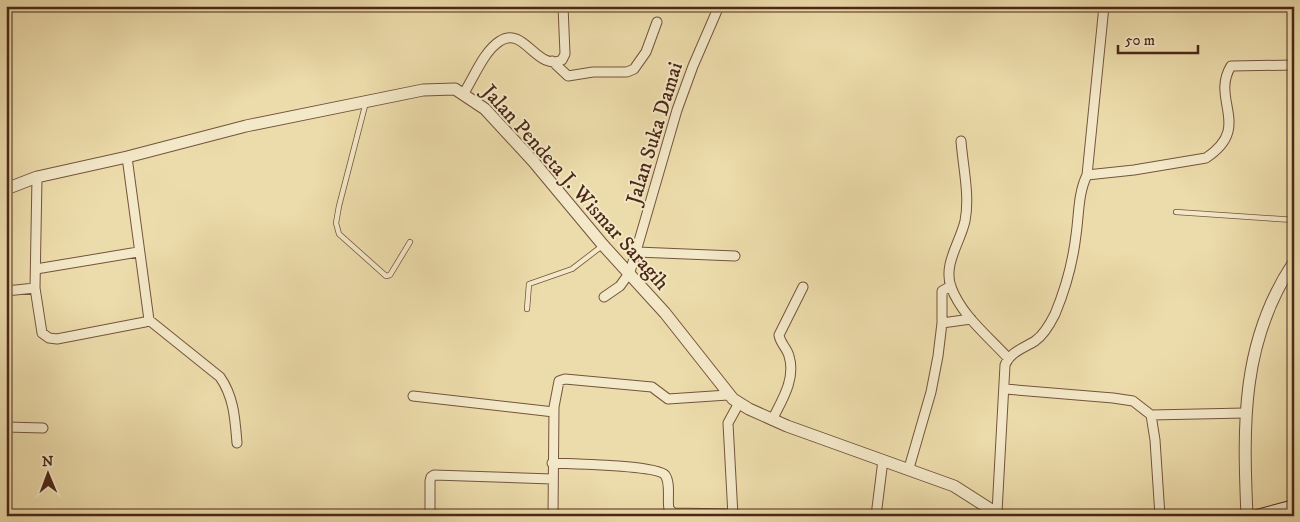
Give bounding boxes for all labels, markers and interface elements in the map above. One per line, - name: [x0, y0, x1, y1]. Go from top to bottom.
- scale bar: [1118, 22, 1198, 54]
- text: 50 m: [1125, 31, 1155, 50]
- street label: Jalan Suka Damai: [620, 59, 689, 209]
- street label: Jalan Pendeta J. Wismar Saragih: [475, 78, 675, 296]
- north arrow: [22, 450, 72, 500]
- text: N: [42, 453, 54, 471]

